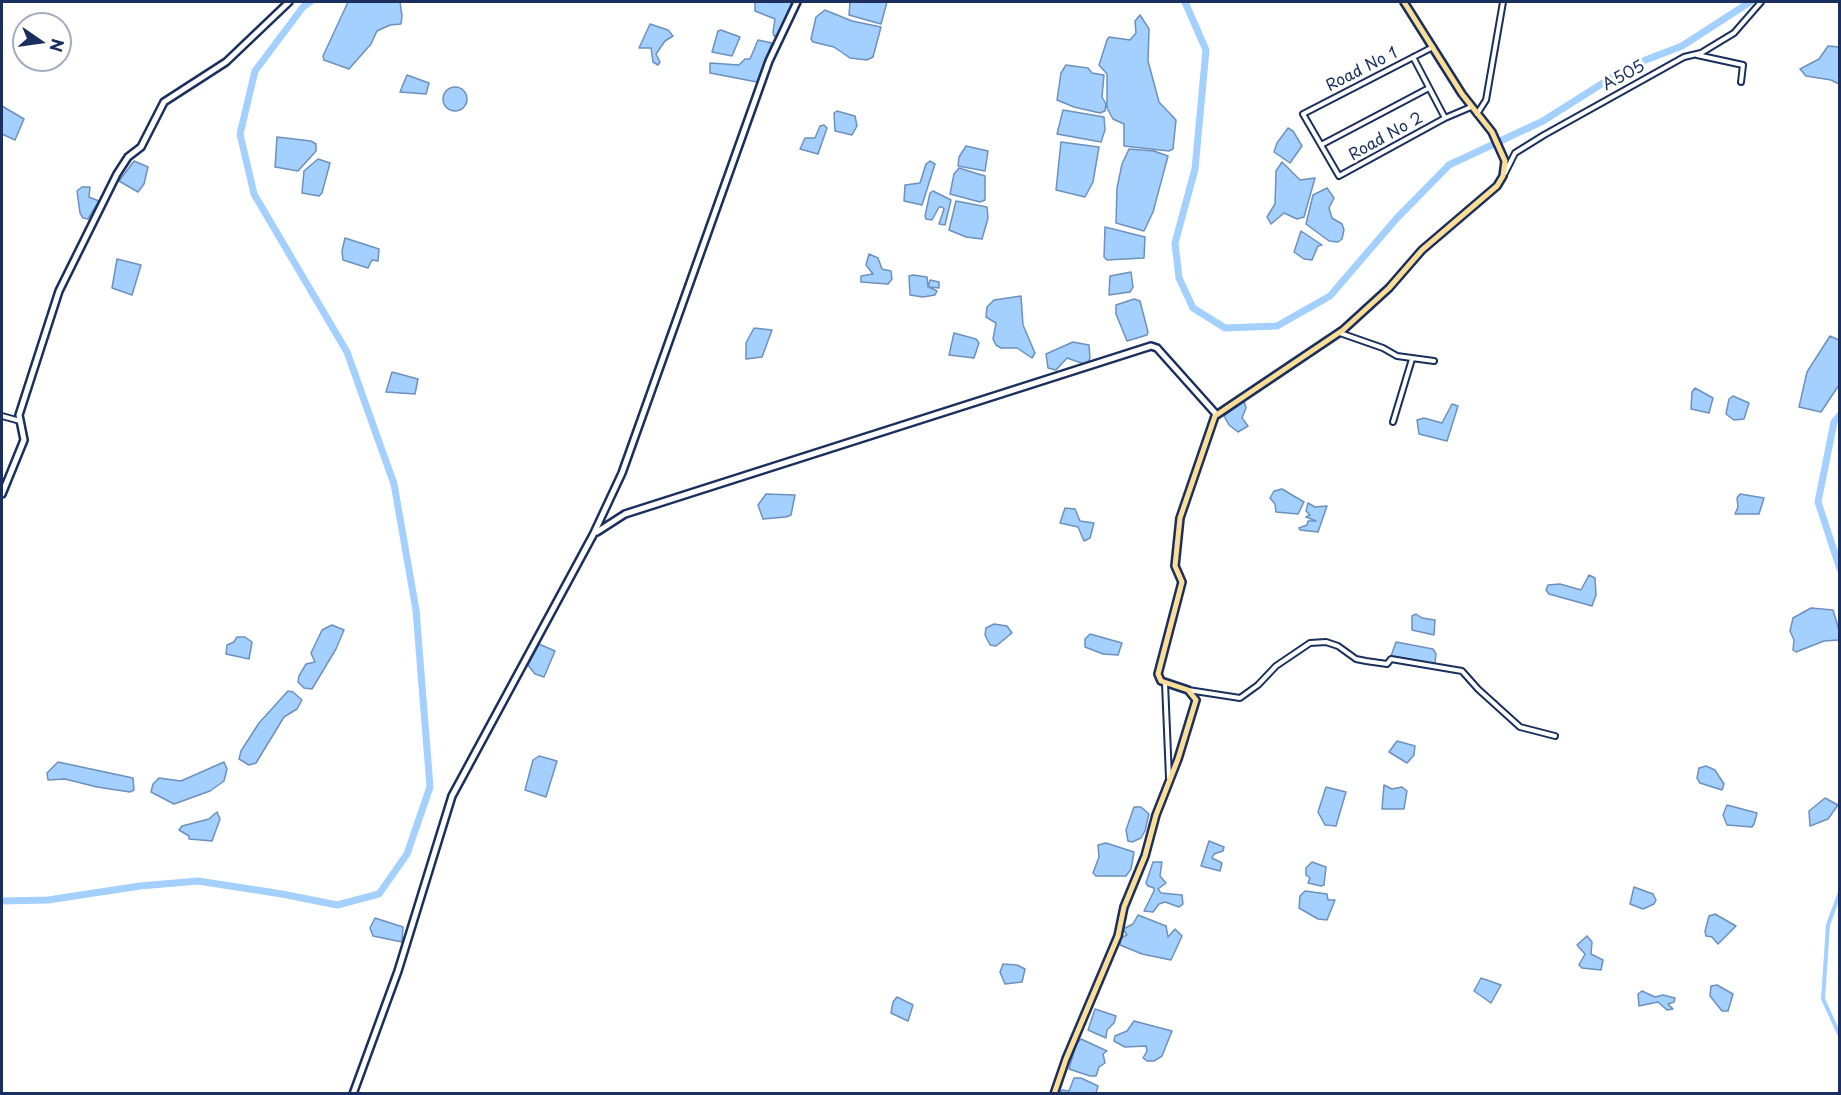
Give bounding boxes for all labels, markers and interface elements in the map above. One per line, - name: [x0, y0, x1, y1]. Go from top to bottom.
- north arrow: [12, 12, 72, 72]
- text: N: [44, 37, 71, 54]
- street label: Road No 1: [1323, 44, 1401, 96]
- street label: A505: [1600, 57, 1648, 95]
- street label: Road No 2: [1346, 109, 1426, 165]

